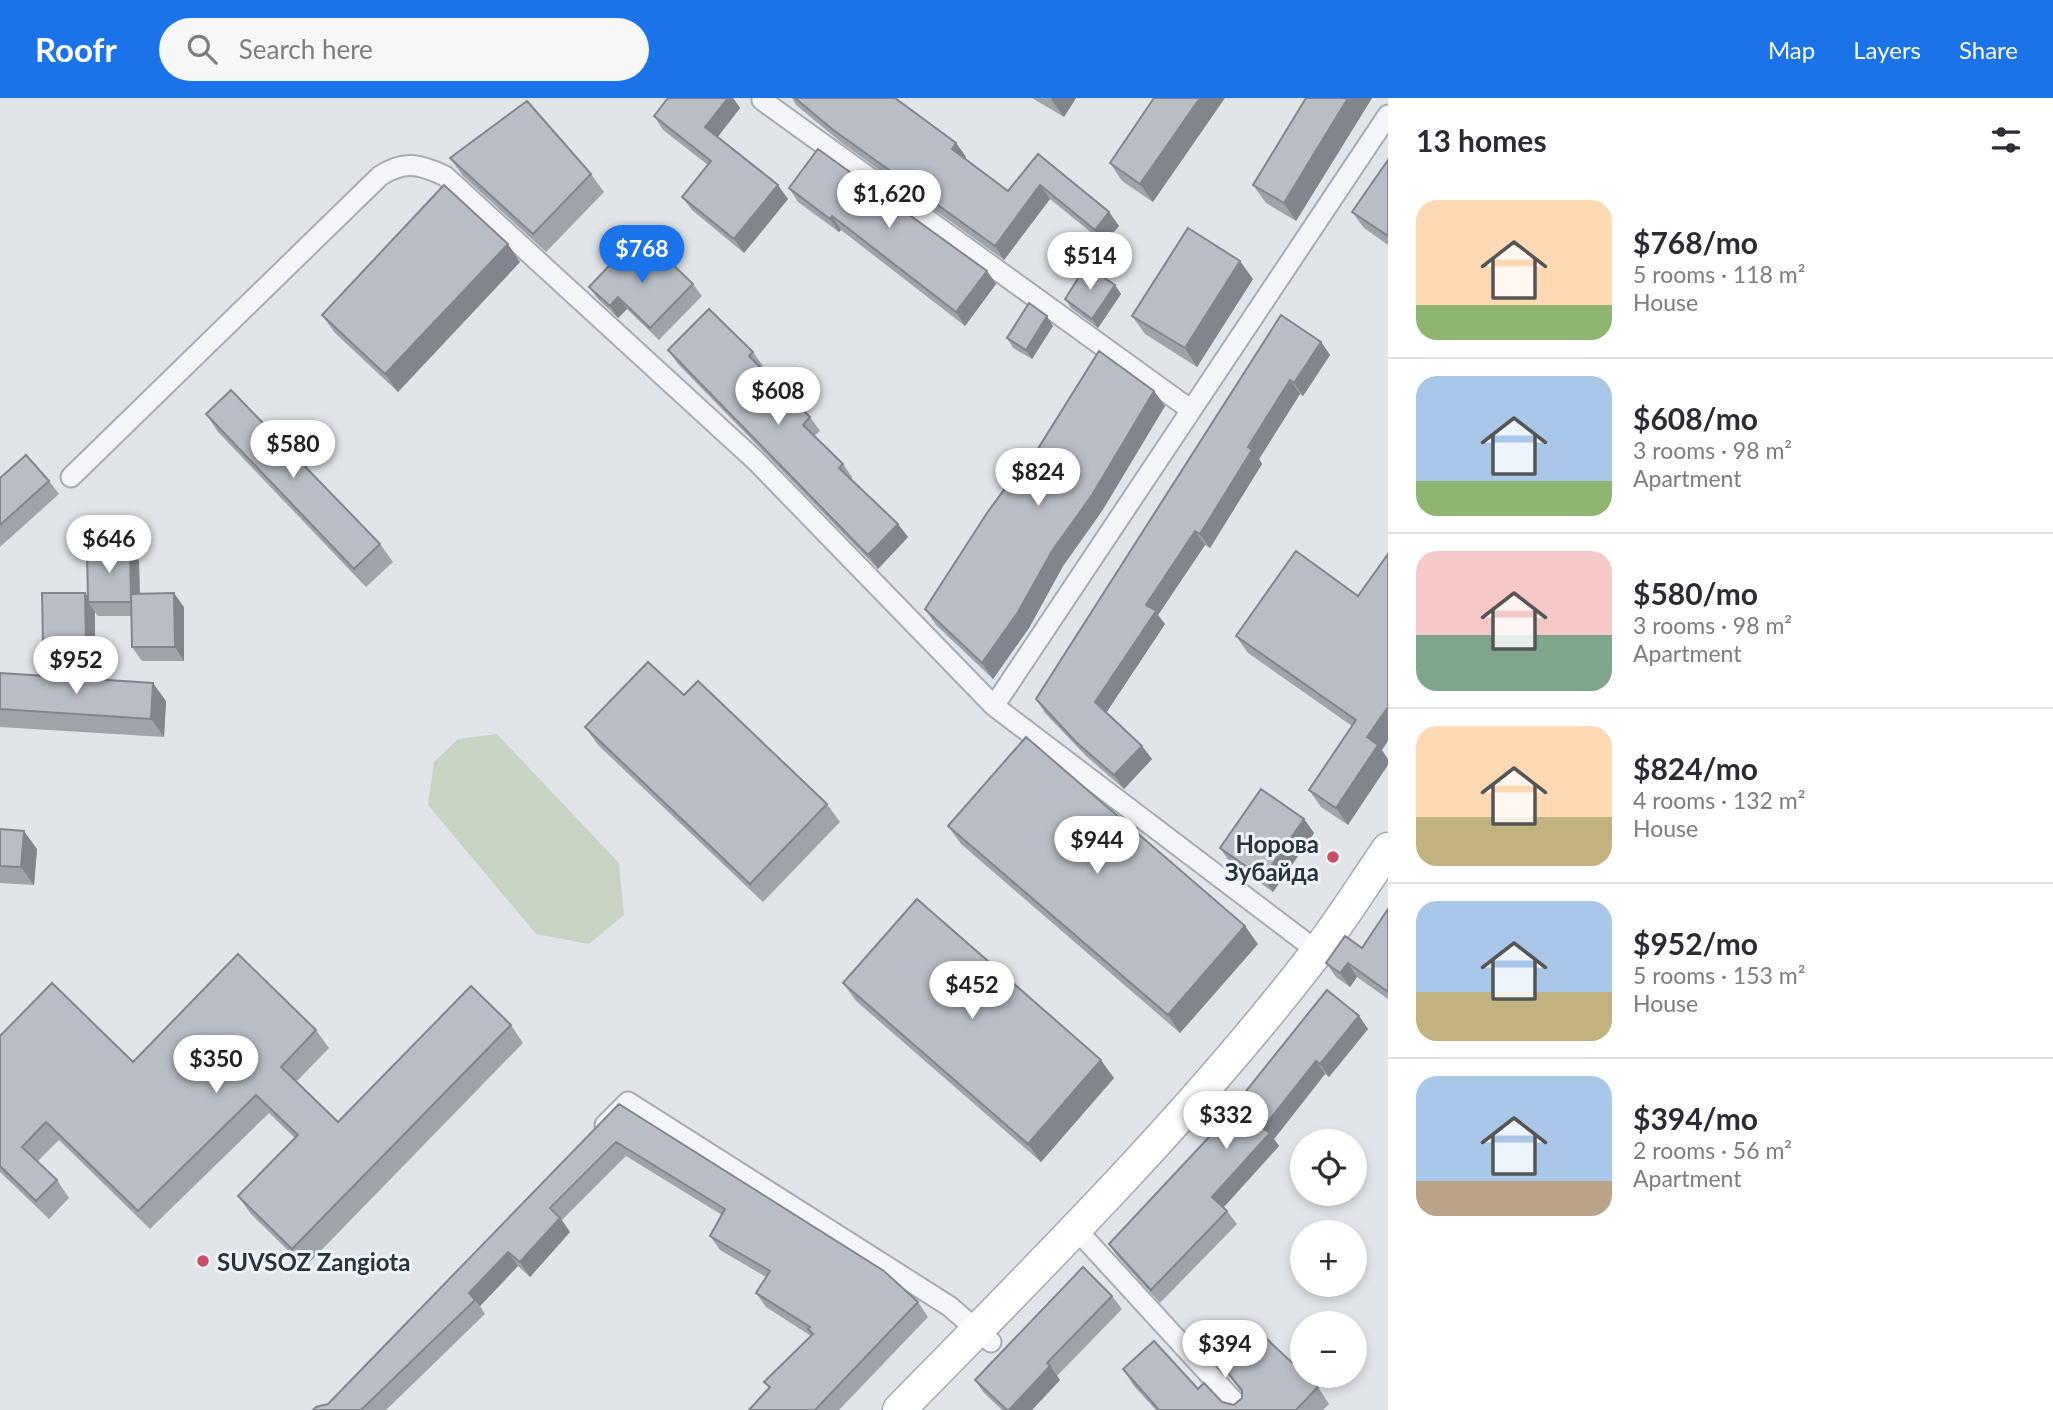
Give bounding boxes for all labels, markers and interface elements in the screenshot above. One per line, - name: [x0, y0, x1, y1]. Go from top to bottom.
- search box: [159, 18, 649, 81]
- text: Roofr: [35, 29, 117, 69]
- icon: search: [183, 30, 221, 68]
- text: Search here: [239, 33, 373, 65]
- text: Map: [1768, 35, 1815, 64]
- text: Layers: [1853, 35, 1921, 64]
- text: Share: [1959, 35, 2018, 64]
- icon: filters: [1987, 121, 2025, 159]
- text: 13 homes: [1416, 122, 1547, 158]
- pin: $1,620: [832, 170, 946, 230]
- text: $1,620: [853, 179, 925, 207]
- text: $768/mo: [1633, 224, 1758, 260]
- pin: $768: [601, 226, 683, 285]
- icon: home: [1472, 228, 1556, 312]
- pin: $514: [1049, 232, 1131, 292]
- text: $768: [615, 234, 669, 262]
- text: $514: [1063, 241, 1117, 269]
- text: 5 rooms · 118 m²: [1633, 260, 1805, 288]
- text: House: [1633, 288, 1698, 316]
- pin: $608: [737, 368, 819, 427]
- text: $608: [751, 376, 805, 404]
- text: $608/mo: [1633, 400, 1758, 436]
- icon: home: [1472, 404, 1556, 488]
- pin: $580: [252, 420, 334, 480]
- text: $580: [266, 429, 320, 457]
- text: 3 rooms · 98 m²: [1633, 436, 1792, 464]
- pin: $824: [997, 448, 1079, 508]
- text: $824: [1011, 457, 1065, 485]
- text: Apartment: [1633, 464, 1741, 492]
- pin: $646: [68, 516, 150, 575]
- text: $646: [82, 524, 136, 552]
- text: $580/mo: [1633, 575, 1758, 611]
- icon: home: [1472, 579, 1556, 663]
- text: 3 rooms · 98 m²: [1633, 611, 1792, 639]
- pin: $952: [35, 636, 117, 696]
- text: Apartment: [1633, 639, 1741, 667]
- text: $952: [49, 645, 103, 673]
- text: $824/mo: [1633, 750, 1758, 786]
- icon: home: [1472, 754, 1556, 838]
- text: 4 rooms · 132 m²: [1633, 786, 1805, 814]
- text: House: [1633, 814, 1698, 842]
- pin: $944: [1056, 816, 1138, 876]
- text: $944: [1070, 825, 1124, 853]
- place label: Норова Зубайда: [1225, 829, 1319, 886]
- marker: Норова Зубайда: [1325, 849, 1341, 865]
- text: $952/mo: [1633, 925, 1758, 961]
- icon: home: [1472, 929, 1556, 1013]
- text: 5 rooms · 153 m²: [1633, 961, 1805, 989]
- pin: $452: [931, 962, 1013, 1021]
- text: $452: [945, 970, 999, 998]
- text: House: [1633, 989, 1698, 1017]
- pin: $350: [175, 1035, 257, 1095]
- text: $350: [189, 1044, 243, 1072]
- pin: $332: [1185, 1091, 1267, 1151]
- text: $332: [1199, 1100, 1253, 1128]
- text: $394/mo: [1633, 1100, 1758, 1136]
- icon: home: [1472, 1104, 1556, 1188]
- map controls: [1290, 1129, 1367, 1388]
- button: locate: [1290, 1129, 1367, 1206]
- text: 2 rooms · 56 m²: [1633, 1136, 1792, 1164]
- text: Apartment: [1633, 1164, 1741, 1192]
- button: +: [1290, 1220, 1367, 1297]
- place label: SUVSOZ Zangiota: [217, 1247, 410, 1276]
- marker: SUVSOZ Zangiota: [195, 1253, 211, 1269]
- button: −: [1290, 1311, 1367, 1388]
- pin: $394: [1184, 1320, 1266, 1380]
- text: $394: [1198, 1329, 1252, 1357]

